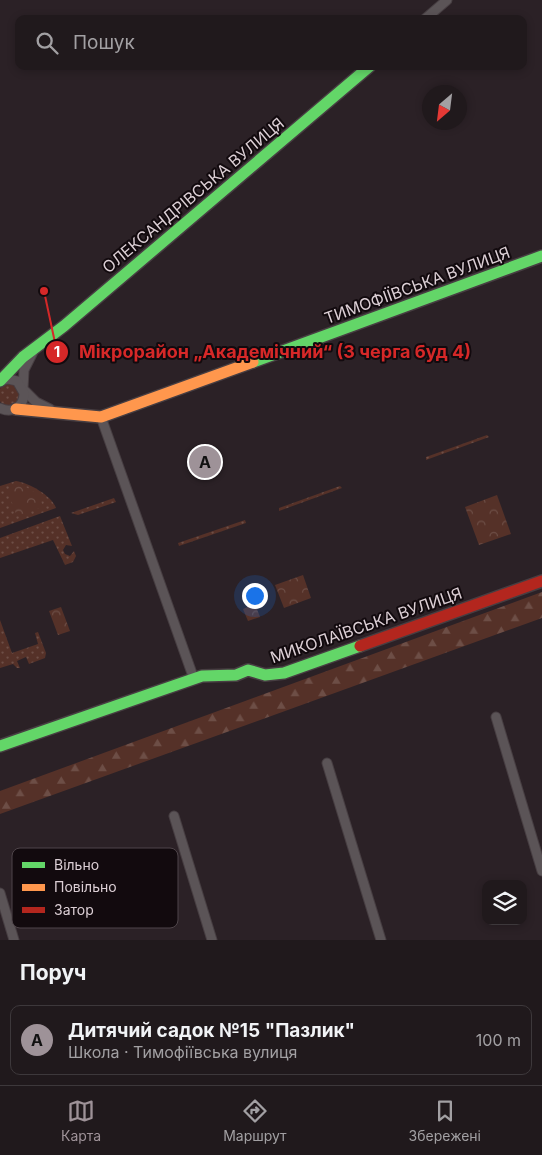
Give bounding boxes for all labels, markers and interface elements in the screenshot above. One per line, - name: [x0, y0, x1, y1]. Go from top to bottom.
- search box: [15, 15, 527, 70]
- icon: search: [33, 29, 61, 57]
- text: Пошук: [73, 31, 135, 54]
- north arrow: [422, 85, 467, 130]
- street label: ОЛЕКСАНДРІВСЬКА ВУЛИЦЯ: [98, 113, 288, 277]
- street label: ТИМОФІЇВСЬКА ВУЛИЦЯ: [321, 242, 513, 328]
- callout: Мікрорайон „Академічний“ (3 черга буд 4): [44, 336, 481, 369]
- text: Мікрорайон „Академічний“ (3 черга буд 4): [79, 341, 471, 362]
- text: 1: [54, 342, 60, 361]
- pin: A: [189, 443, 221, 481]
- your location: [242, 583, 268, 609]
- street label: МИКОЛАЇВСЬКА ВУЛИЦЯ: [267, 583, 465, 667]
- legend: [12, 848, 178, 928]
- text: Вільно: [54, 856, 99, 873]
- text: Повільно: [54, 878, 117, 895]
- map controls: [482, 880, 527, 925]
- button: layers: [482, 880, 527, 925]
- text: Затор: [54, 901, 94, 918]
- text: Поруч: [20, 960, 87, 985]
- text: Дитячий садок №15 "Пазлик": [68, 1019, 355, 1042]
- text: A: [31, 1030, 43, 1050]
- text: 100 m: [476, 1030, 521, 1050]
- text: Школа · Тимофіївська вулиця: [68, 1042, 297, 1062]
- tab: Карта: [61, 1097, 101, 1144]
- tab: Маршрут: [223, 1097, 287, 1144]
- tab: Збережені: [409, 1097, 481, 1144]

